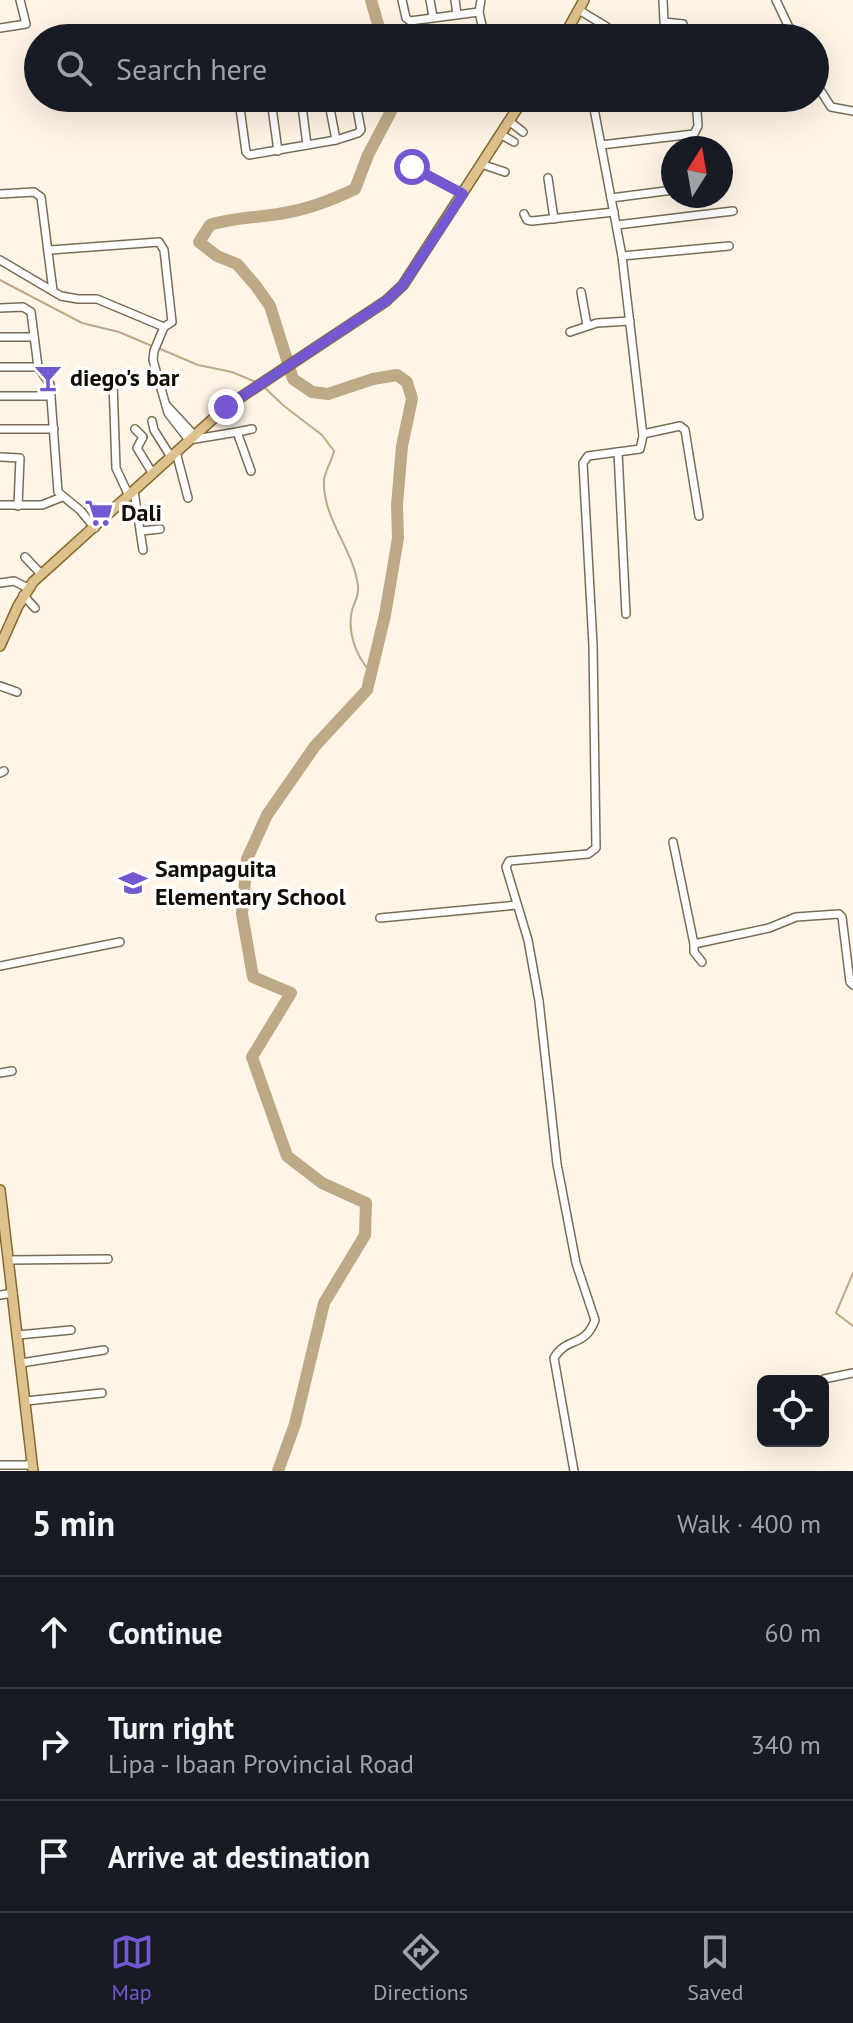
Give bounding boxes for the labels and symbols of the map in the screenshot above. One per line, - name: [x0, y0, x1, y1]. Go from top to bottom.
- north arrow: [661, 136, 733, 208]
- route start: [394, 149, 430, 185]
- place label: diego's bar: [70, 362, 180, 393]
- bar icon: diego's bar: [33, 363, 63, 393]
- route end: [208, 389, 244, 425]
- place label: Dali: [121, 497, 162, 528]
- supermarket icon: Dali: [84, 498, 114, 528]
- place label: Sampaguita Elementary School: [155, 853, 347, 912]
- school or university icon: Sampaguita Elementary School: [118, 868, 148, 898]

